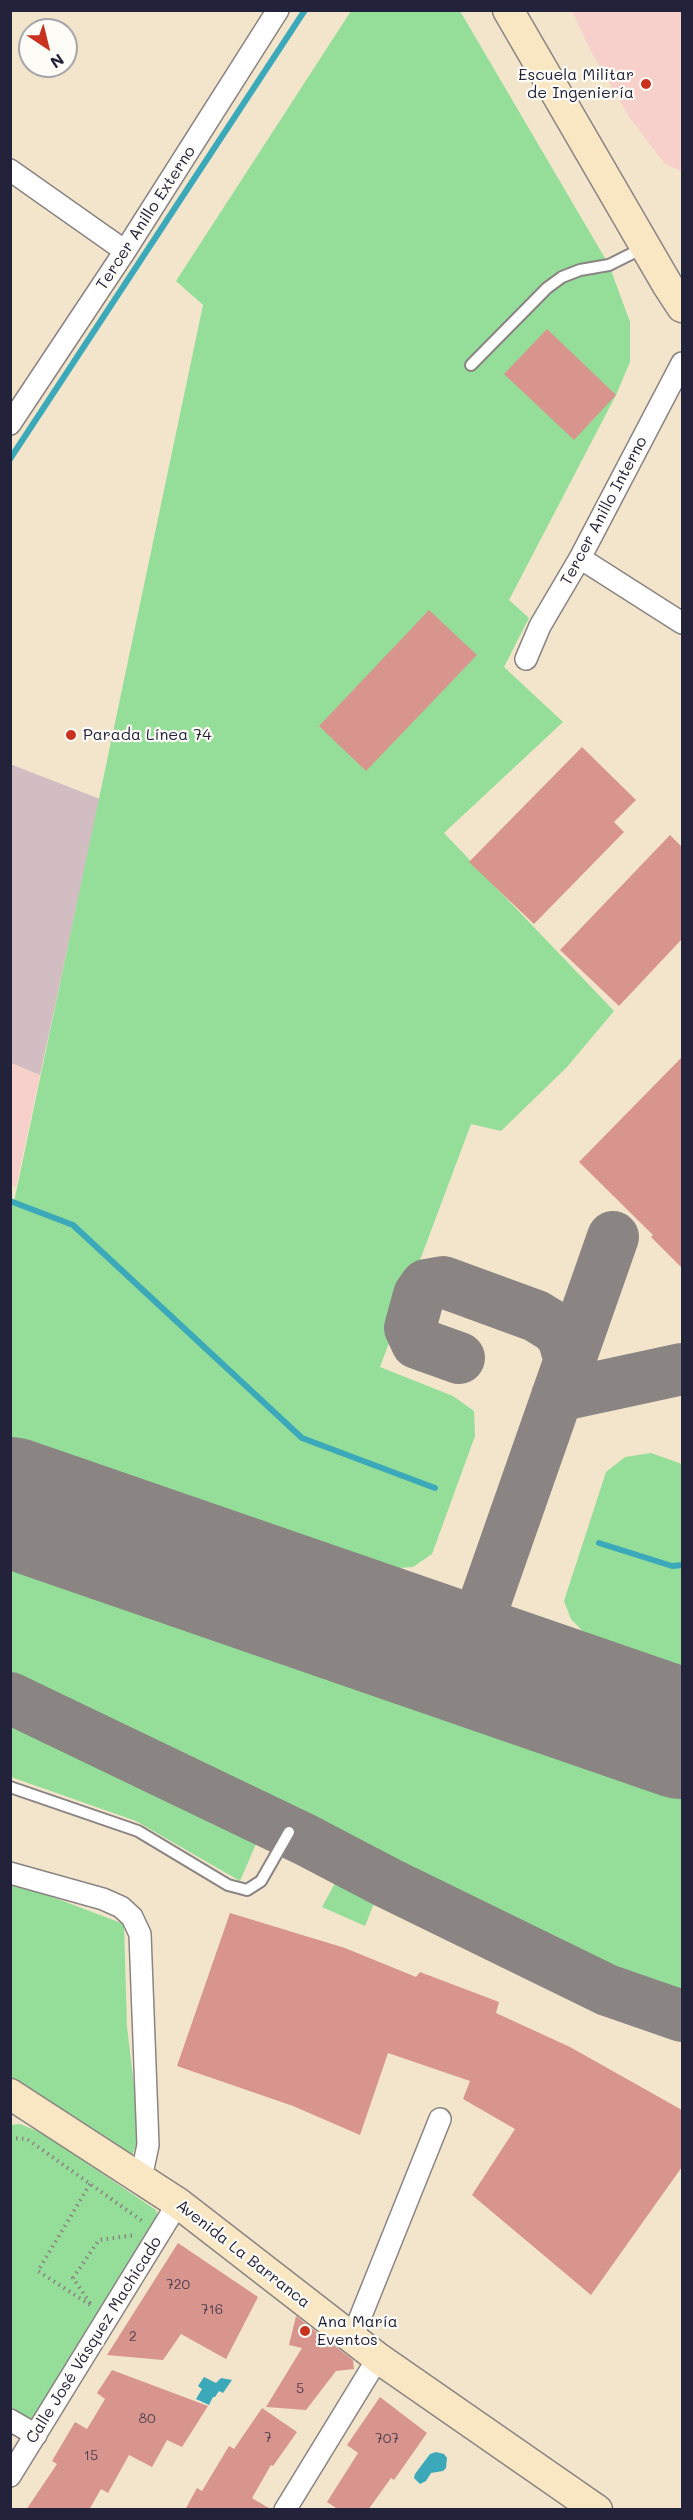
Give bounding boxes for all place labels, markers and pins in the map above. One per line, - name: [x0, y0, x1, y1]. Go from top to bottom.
- place label: Escuela Militar de Ingeniería: [518, 65, 634, 103]
- marker: Escuela Militar de Ingeniería: [639, 77, 653, 91]
- place label: Parada Línea 74: [83, 725, 212, 745]
- marker: Parada Línea 74: [64, 728, 78, 742]
- place label: Ana María Eventos: [317, 2312, 398, 2350]
- marker: Ana María Eventos: [298, 2324, 312, 2338]

